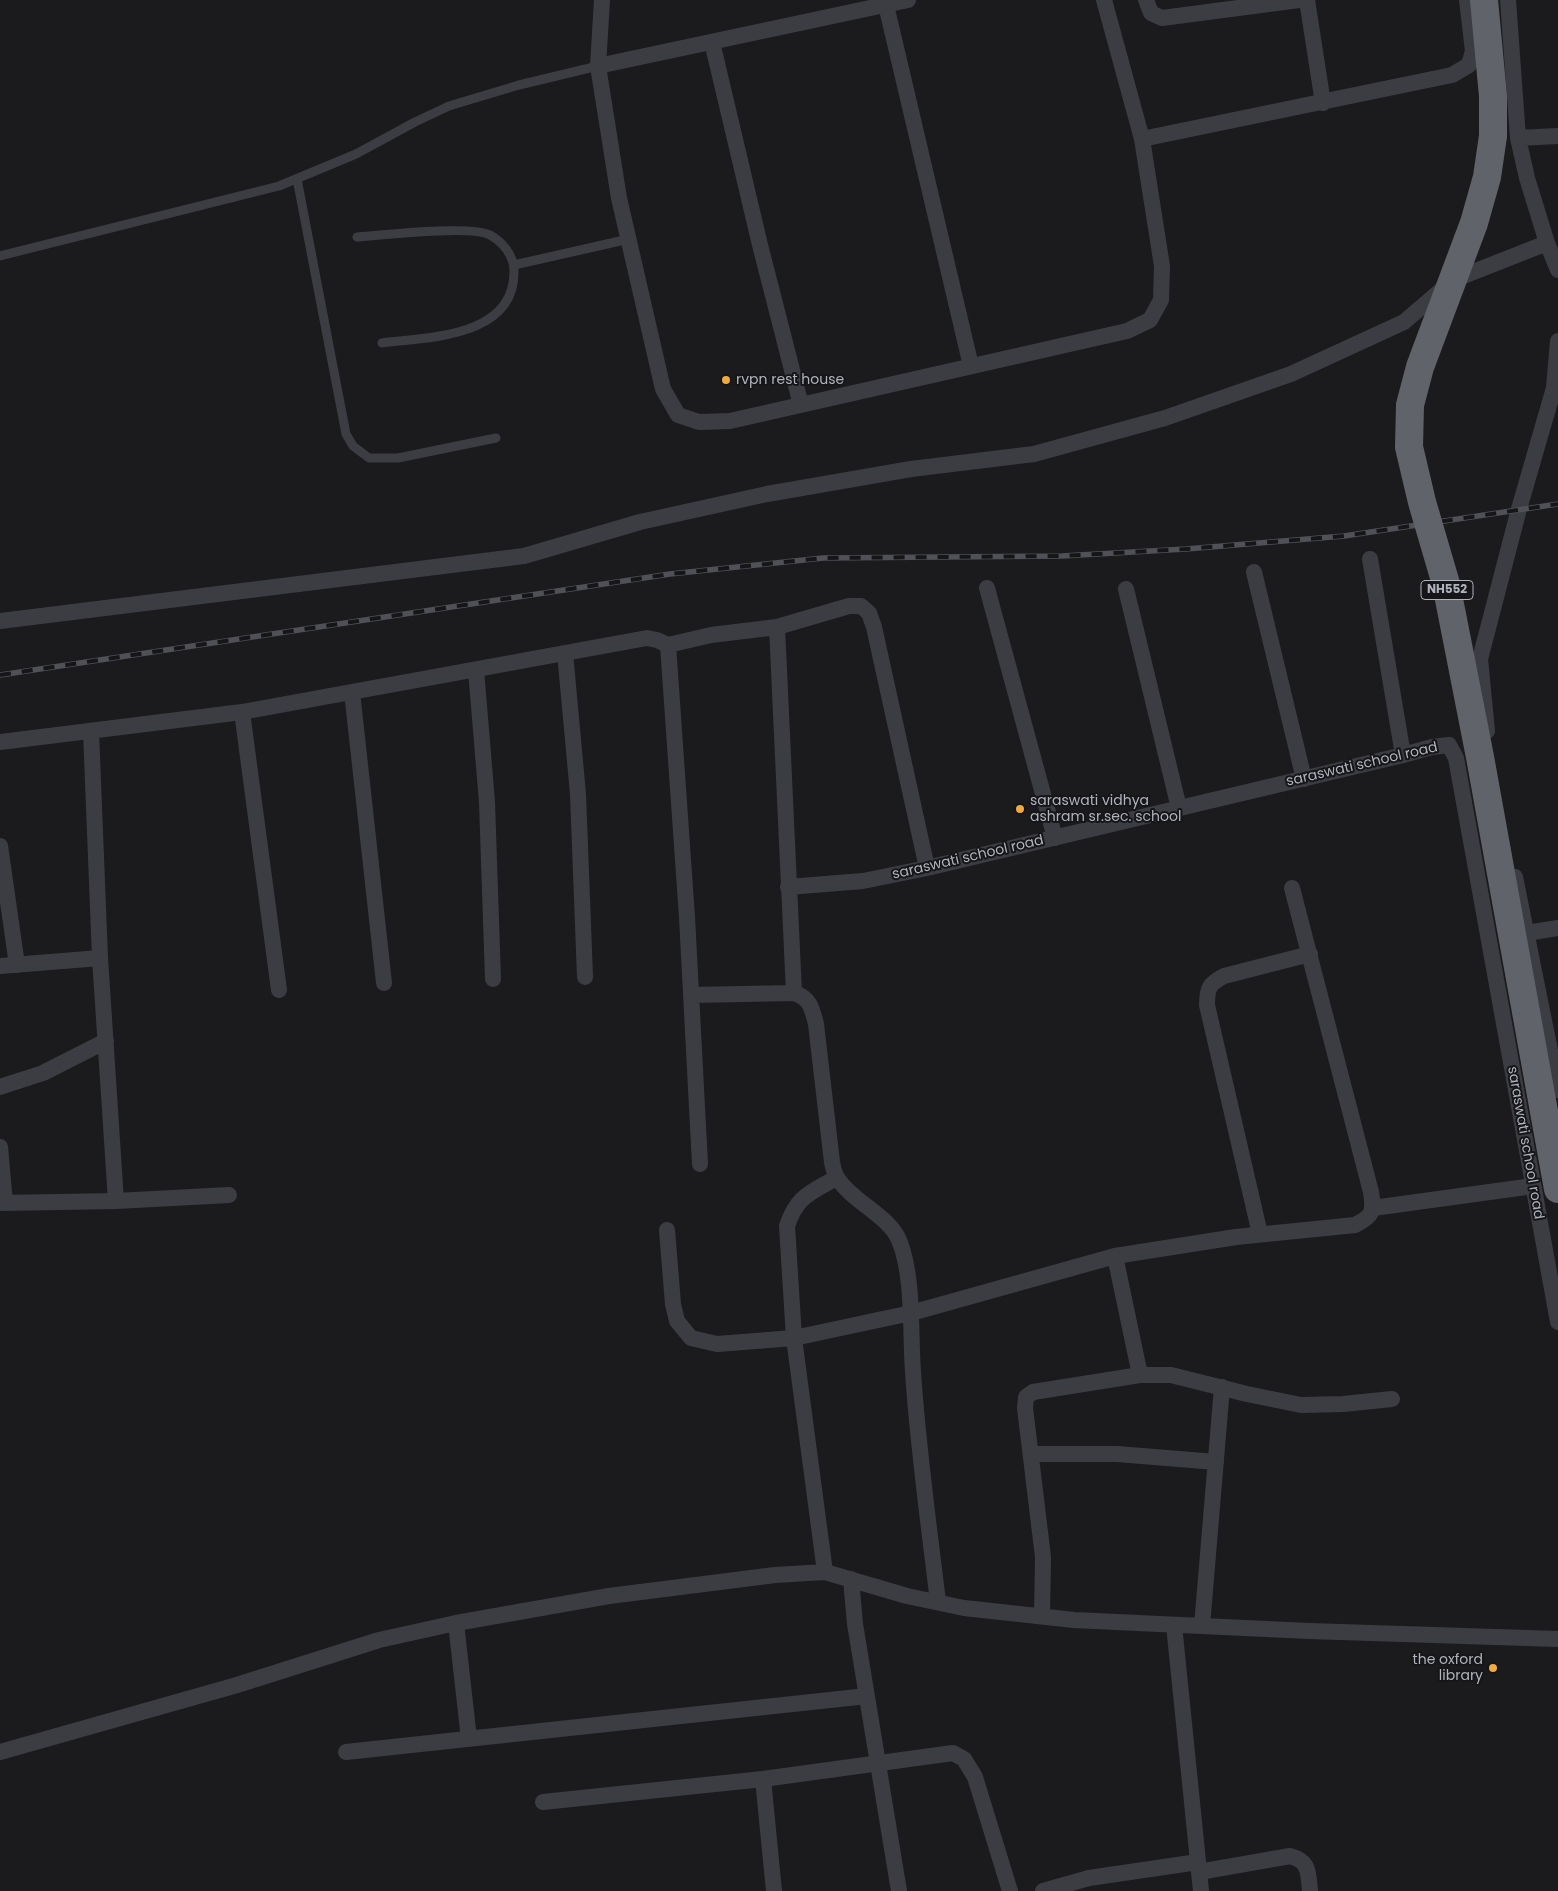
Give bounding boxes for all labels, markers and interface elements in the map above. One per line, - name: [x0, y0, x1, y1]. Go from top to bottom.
- place label: rvpn rest house: [736, 372, 844, 388]
- marker: rvpn rest house: [720, 374, 732, 386]
- road number: NH552: [1421, 580, 1473, 600]
- street label: saraswati school road: [1285, 739, 1439, 791]
- place label: saraswati vidhya ashram sr.sec. school: [1030, 793, 1181, 826]
- marker: saraswati vidhya ashram sr.sec. school: [1014, 803, 1026, 815]
- street label: saraswati school road: [891, 832, 1045, 884]
- street label: saraswati school road: [1503, 1065, 1547, 1221]
- place label: the oxford library: [1413, 1652, 1483, 1684]
- marker: the oxford library: [1487, 1662, 1499, 1674]

